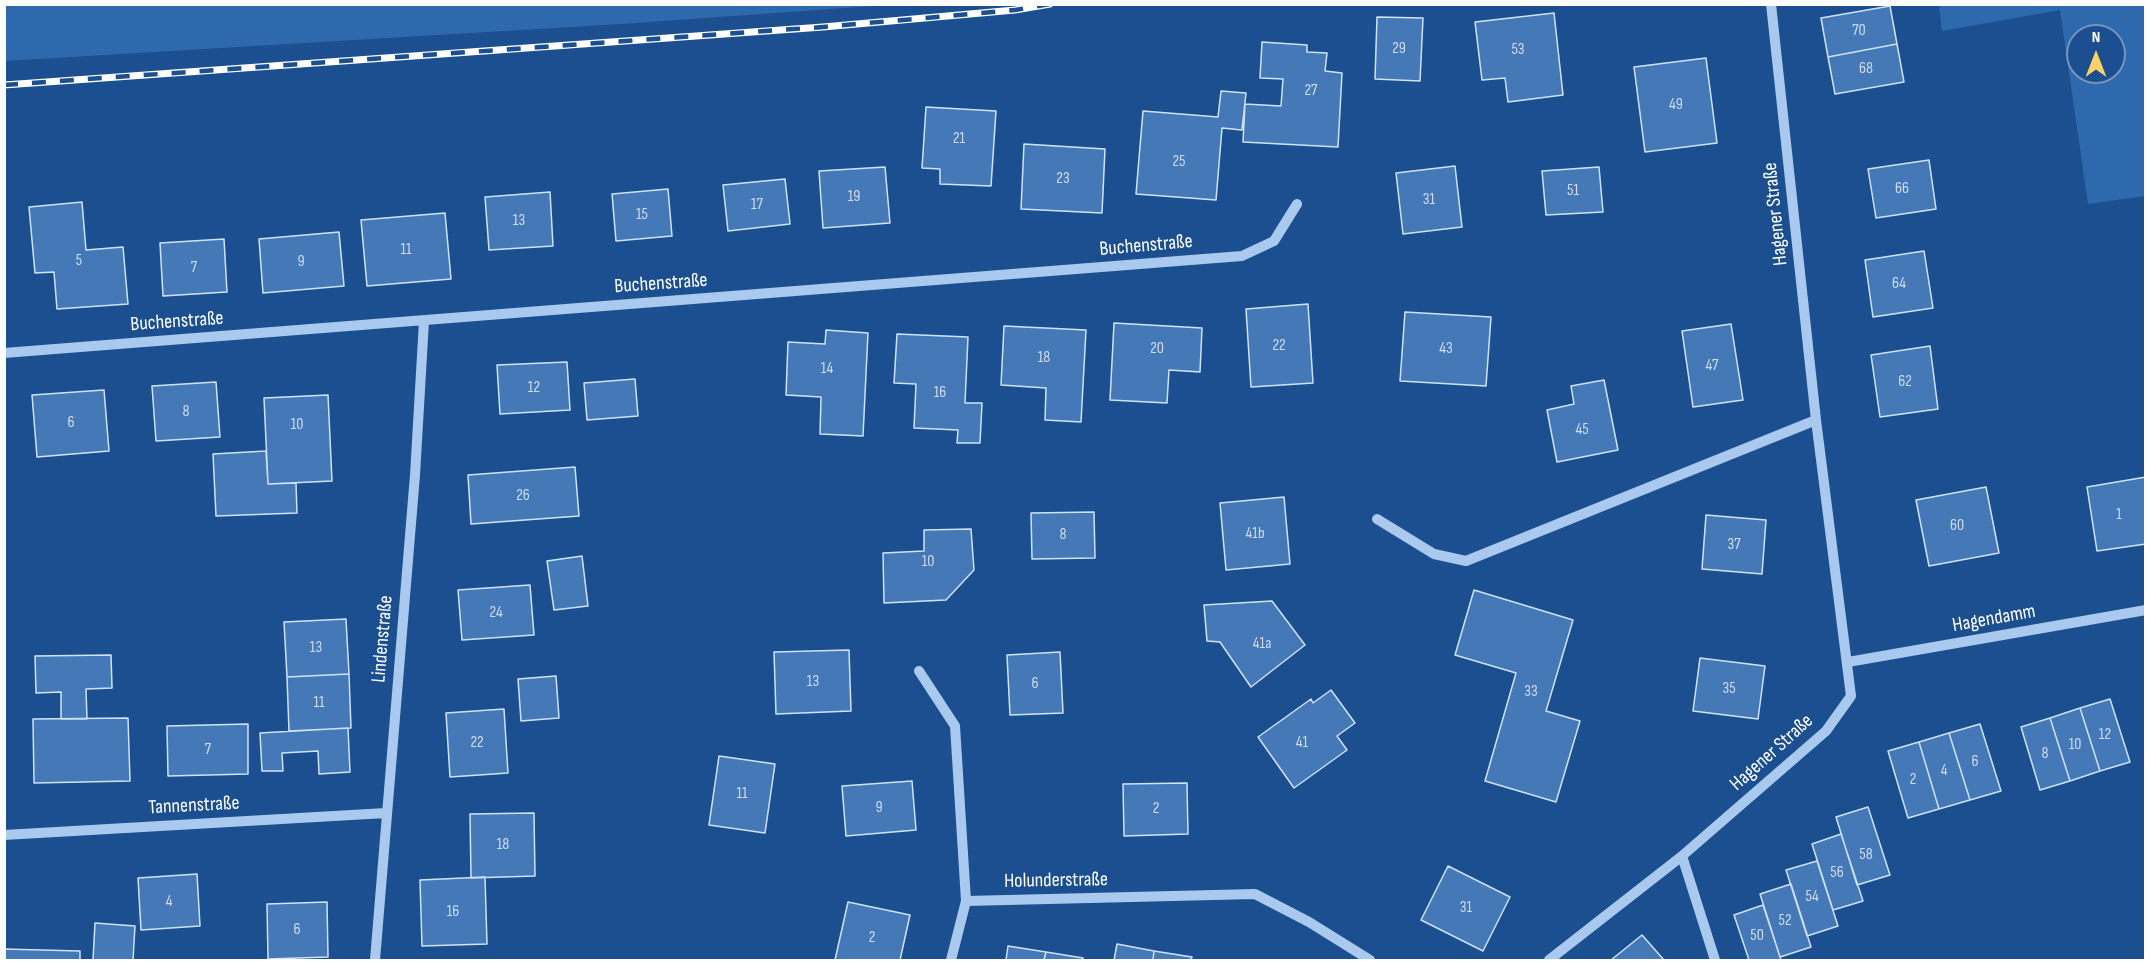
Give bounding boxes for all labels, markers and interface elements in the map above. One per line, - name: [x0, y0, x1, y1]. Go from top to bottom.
- house number: 70: [1852, 21, 1866, 41]
- north arrow: [2066, 24, 2126, 84]
- text: N: [2092, 28, 2100, 47]
- house number: 29: [1392, 39, 1406, 59]
- house number: 53: [1511, 40, 1525, 60]
- house number: 68: [1859, 59, 1873, 79]
- house number: 27: [1304, 81, 1318, 101]
- house number: 49: [1669, 95, 1683, 115]
- house number: 21: [953, 129, 965, 149]
- house number: 25: [1172, 152, 1186, 172]
- street label: Hagener Straße: [1759, 161, 1793, 267]
- house number: 23: [1056, 169, 1070, 189]
- house number: 66: [1895, 179, 1909, 199]
- house number: 51: [1567, 181, 1579, 201]
- house number: 19: [848, 187, 860, 207]
- house number: 31: [1423, 190, 1435, 210]
- house number: 17: [751, 195, 763, 215]
- house number: 15: [636, 205, 648, 225]
- house number: 13: [513, 211, 525, 231]
- street label: Buchenstraße: [1099, 230, 1193, 262]
- house number: 11: [400, 240, 412, 260]
- house number: 5: [76, 251, 82, 271]
- house number: 9: [297, 252, 305, 272]
- house number: 7: [191, 258, 197, 278]
- street label: Buchenstraße: [614, 269, 708, 299]
- house number: 64: [1892, 274, 1906, 294]
- street label: Buchenstraße: [130, 307, 224, 337]
- house number: 22: [1272, 336, 1286, 356]
- house number: 20: [1150, 339, 1164, 359]
- house number: 43: [1439, 339, 1453, 359]
- house number: 18: [1038, 348, 1050, 368]
- house number: 47: [1706, 356, 1718, 376]
- house number: 14: [821, 359, 833, 379]
- house number: 62: [1898, 372, 1912, 392]
- house number: 12: [528, 378, 540, 398]
- house number: 16: [934, 383, 946, 403]
- house number: 8: [182, 402, 190, 422]
- house number: 6: [67, 413, 75, 433]
- house number: 10: [291, 415, 303, 435]
- house number: 45: [1575, 420, 1589, 440]
- house number: 26: [516, 486, 530, 506]
- house number: 1: [2116, 505, 2122, 525]
- house number: 60: [1950, 516, 1964, 536]
- house number: 41b: [1245, 524, 1265, 544]
- house number: 8: [1059, 525, 1067, 545]
- house number: 37: [1727, 535, 1741, 555]
- house number: 10: [922, 552, 934, 572]
- street label: Lindenstraße: [367, 594, 399, 684]
- street label: Hagendamm: [1951, 600, 2037, 638]
- house number: 24: [489, 603, 503, 623]
- house number: 41a: [1253, 634, 1271, 654]
- house number: 13: [310, 638, 322, 658]
- house number: 13: [807, 672, 819, 692]
- house number: 6: [1031, 674, 1039, 694]
- house number: 35: [1722, 679, 1736, 699]
- house number: 33: [1524, 682, 1538, 702]
- house number: 11: [313, 693, 325, 713]
- street label: Hagener Straße: [1725, 709, 1819, 797]
- house number: 12: [2099, 725, 2111, 745]
- house number: 22: [470, 733, 484, 753]
- house number: 41: [1296, 733, 1308, 753]
- house number: 10: [2069, 735, 2081, 755]
- house number: 7: [205, 740, 211, 760]
- house number: 8: [2041, 744, 2049, 764]
- house number: 6: [1971, 752, 1979, 772]
- house number: 4: [1941, 761, 1947, 781]
- house number: 2: [1910, 770, 1916, 790]
- house number: 11: [736, 784, 748, 804]
- street label: Tannenstraße: [148, 792, 240, 820]
- house number: 9: [875, 798, 883, 818]
- house number: 2: [1153, 799, 1159, 819]
- house number: 18: [497, 835, 509, 855]
- house number: 58: [1859, 845, 1873, 865]
- house number: 56: [1830, 863, 1844, 883]
- street label: Holunderstraße: [1004, 868, 1108, 894]
- house number: 54: [1805, 887, 1819, 907]
- house number: 4: [166, 892, 172, 912]
- house number: 31: [1460, 898, 1472, 918]
- house number: 16: [447, 902, 459, 922]
- house number: 52: [1778, 911, 1792, 931]
- house number: 6: [293, 920, 301, 940]
- house number: 50: [1750, 926, 1764, 946]
- house number: 2: [869, 928, 875, 948]

